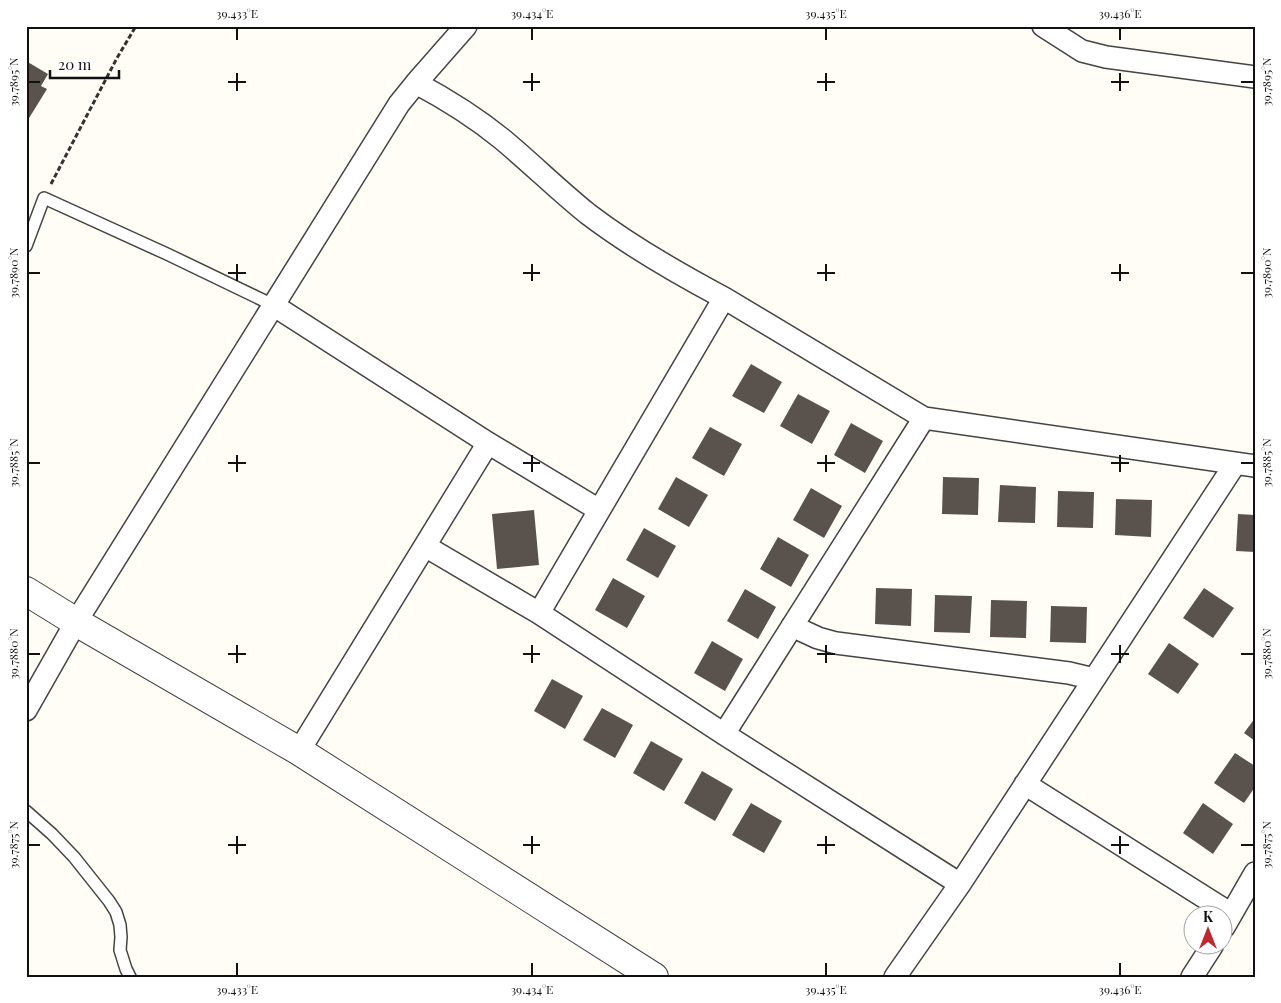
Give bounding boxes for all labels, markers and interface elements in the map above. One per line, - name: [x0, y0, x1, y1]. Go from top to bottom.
- text: 39.433°E: [216, 5, 258, 21]
- text: 39.434°E: [511, 5, 553, 21]
- text: 39.435°E: [805, 5, 847, 21]
- text: 39.436°E: [1098, 5, 1142, 21]
- scale bar: [50, 48, 119, 80]
- text: 20 m: [58, 54, 92, 74]
- text: 39.7895°N: [5, 57, 21, 107]
- text: 39.7895°N: [1258, 57, 1274, 107]
- text: 39.7890°N: [5, 247, 21, 299]
- text: 39.7890°N: [1258, 247, 1274, 299]
- text: 39.7885°N: [5, 438, 21, 488]
- text: 39.7885°N: [1258, 438, 1274, 488]
- text: 39.7880°N: [5, 628, 21, 680]
- text: 39.7880°N: [1258, 628, 1274, 680]
- text: 39.7875°N: [5, 821, 21, 869]
- text: 39.7875°N: [1258, 821, 1274, 869]
- north arrow: [1184, 906, 1234, 956]
- text: K: [1203, 907, 1214, 926]
- text: 39.433°E: [216, 981, 258, 997]
- text: 39.434°E: [511, 981, 553, 997]
- text: 39.435°E: [805, 981, 847, 997]
- text: 39.436°E: [1098, 981, 1142, 997]

